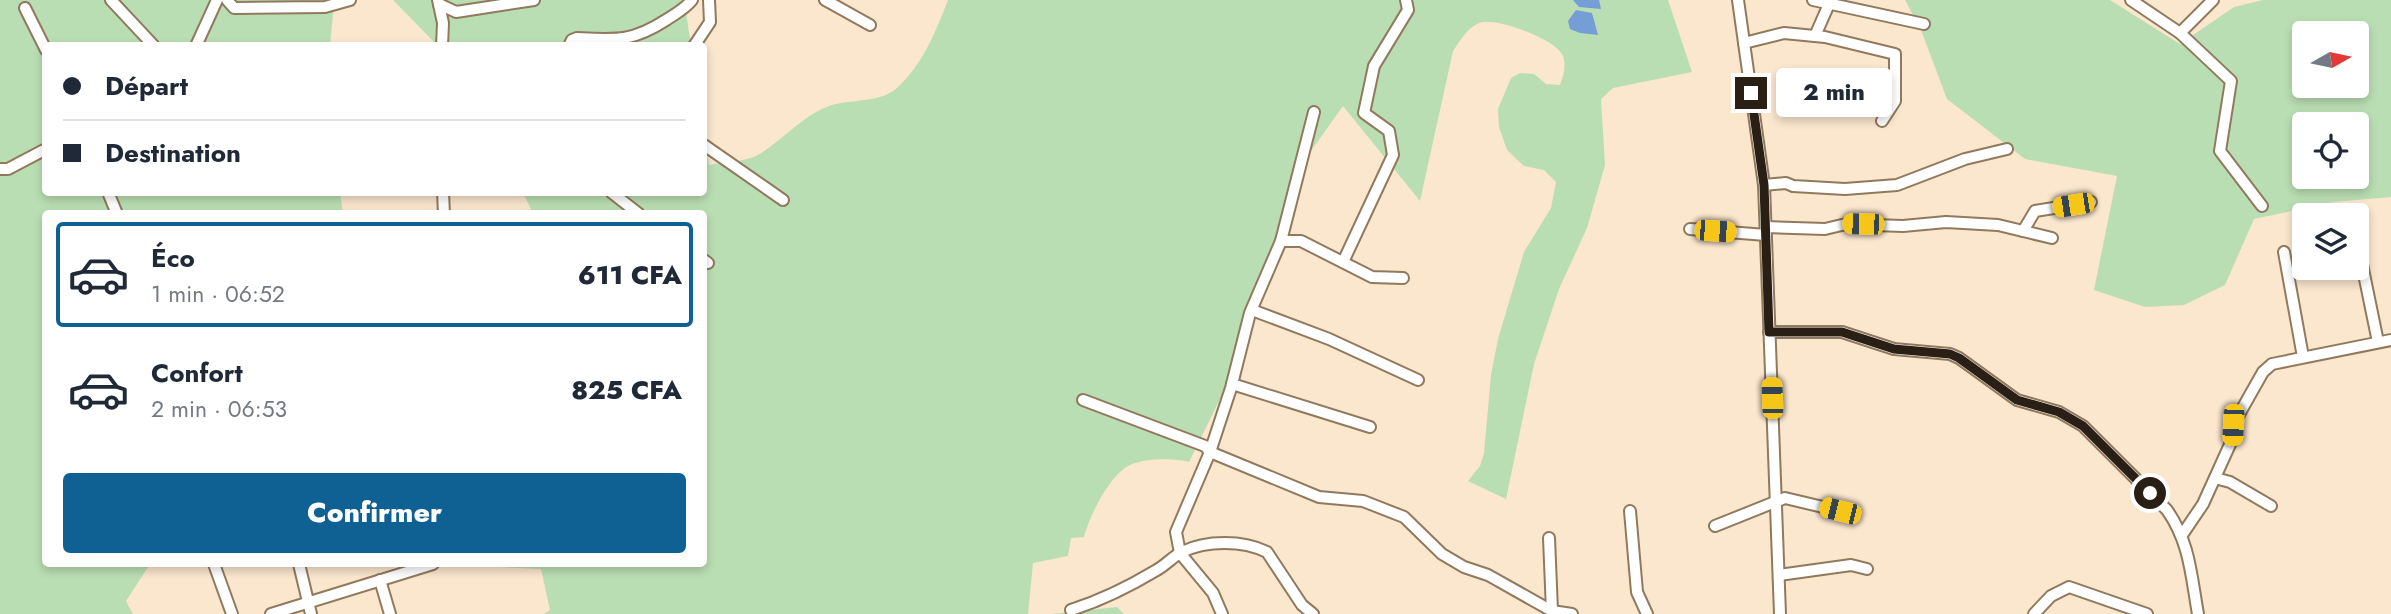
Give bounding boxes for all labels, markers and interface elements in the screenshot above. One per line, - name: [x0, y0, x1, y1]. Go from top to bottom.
- north arrow: [2292, 21, 2370, 98]
- map controls: [2292, 21, 2369, 280]
- text: Départ: [105, 67, 188, 105]
- callout: 2 min: [1776, 68, 1891, 118]
- text: 2 min: [1803, 75, 1865, 109]
- route end: [1735, 77, 1767, 109]
- button: locate: [2292, 112, 2369, 189]
- text: Destination: [105, 134, 241, 172]
- car: [2051, 191, 2096, 219]
- button: layers: [2292, 203, 2369, 280]
- car: [1842, 213, 1885, 235]
- car: [1694, 219, 1737, 243]
- text: Éco: [151, 239, 195, 277]
- icon: car: [67, 243, 130, 306]
- text: 611 CFA: [578, 256, 682, 294]
- text: 1 min · 06:52: [151, 277, 285, 311]
- text: Confort: [151, 354, 243, 392]
- icon: car: [67, 358, 130, 421]
- text: 825 CFA: [571, 371, 682, 409]
- car: [1761, 377, 1784, 419]
- text: 2 min · 06:53: [151, 392, 287, 426]
- car: [2222, 403, 2245, 447]
- button: Confirmer: [63, 473, 686, 553]
- route start: [2134, 477, 2166, 509]
- car: [1818, 496, 1863, 526]

